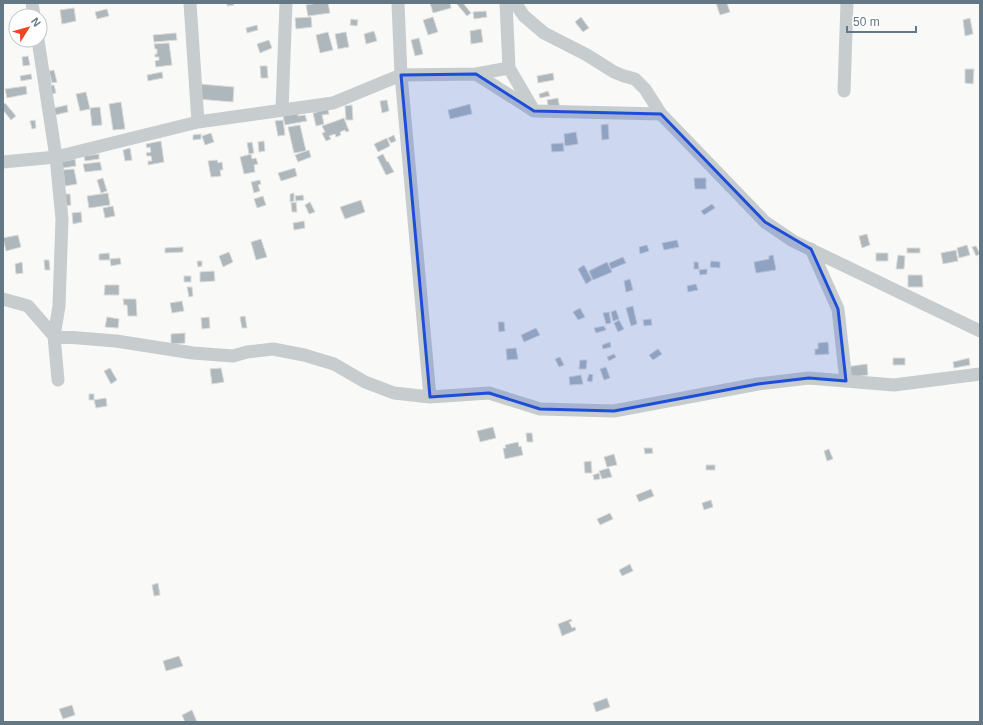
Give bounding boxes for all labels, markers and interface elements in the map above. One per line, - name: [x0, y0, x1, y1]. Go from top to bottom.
- north arrow: [8, 8, 48, 48]
- scale bar: [847, 8, 916, 34]
- text: N: [29, 15, 43, 29]
- text: 50 m: [853, 15, 880, 29]

